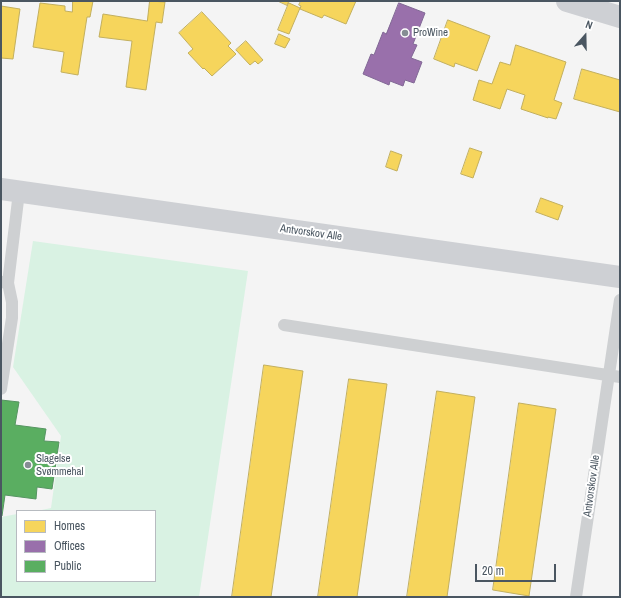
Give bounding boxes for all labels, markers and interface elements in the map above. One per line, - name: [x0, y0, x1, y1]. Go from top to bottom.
- north arrow: [565, 16, 605, 56]
- text: N: [584, 17, 595, 32]
- place label: ProWine: [413, 26, 448, 40]
- marker: ProWine: [400, 28, 410, 38]
- street label: Antvorskov Alle: [279, 222, 343, 244]
- place label: Slagelse Svømmehal: [36, 452, 84, 478]
- street label: Antvorskov Alle: [581, 454, 603, 518]
- marker: Slagelse Svømmehal: [23, 460, 33, 470]
- legend: [16, 510, 156, 582]
- text: Homes: [54, 518, 85, 534]
- text: Offices: [54, 538, 85, 554]
- scale bar: [477, 556, 558, 582]
- text: Public: [54, 558, 81, 574]
- text: 20 m: [482, 563, 504, 579]

